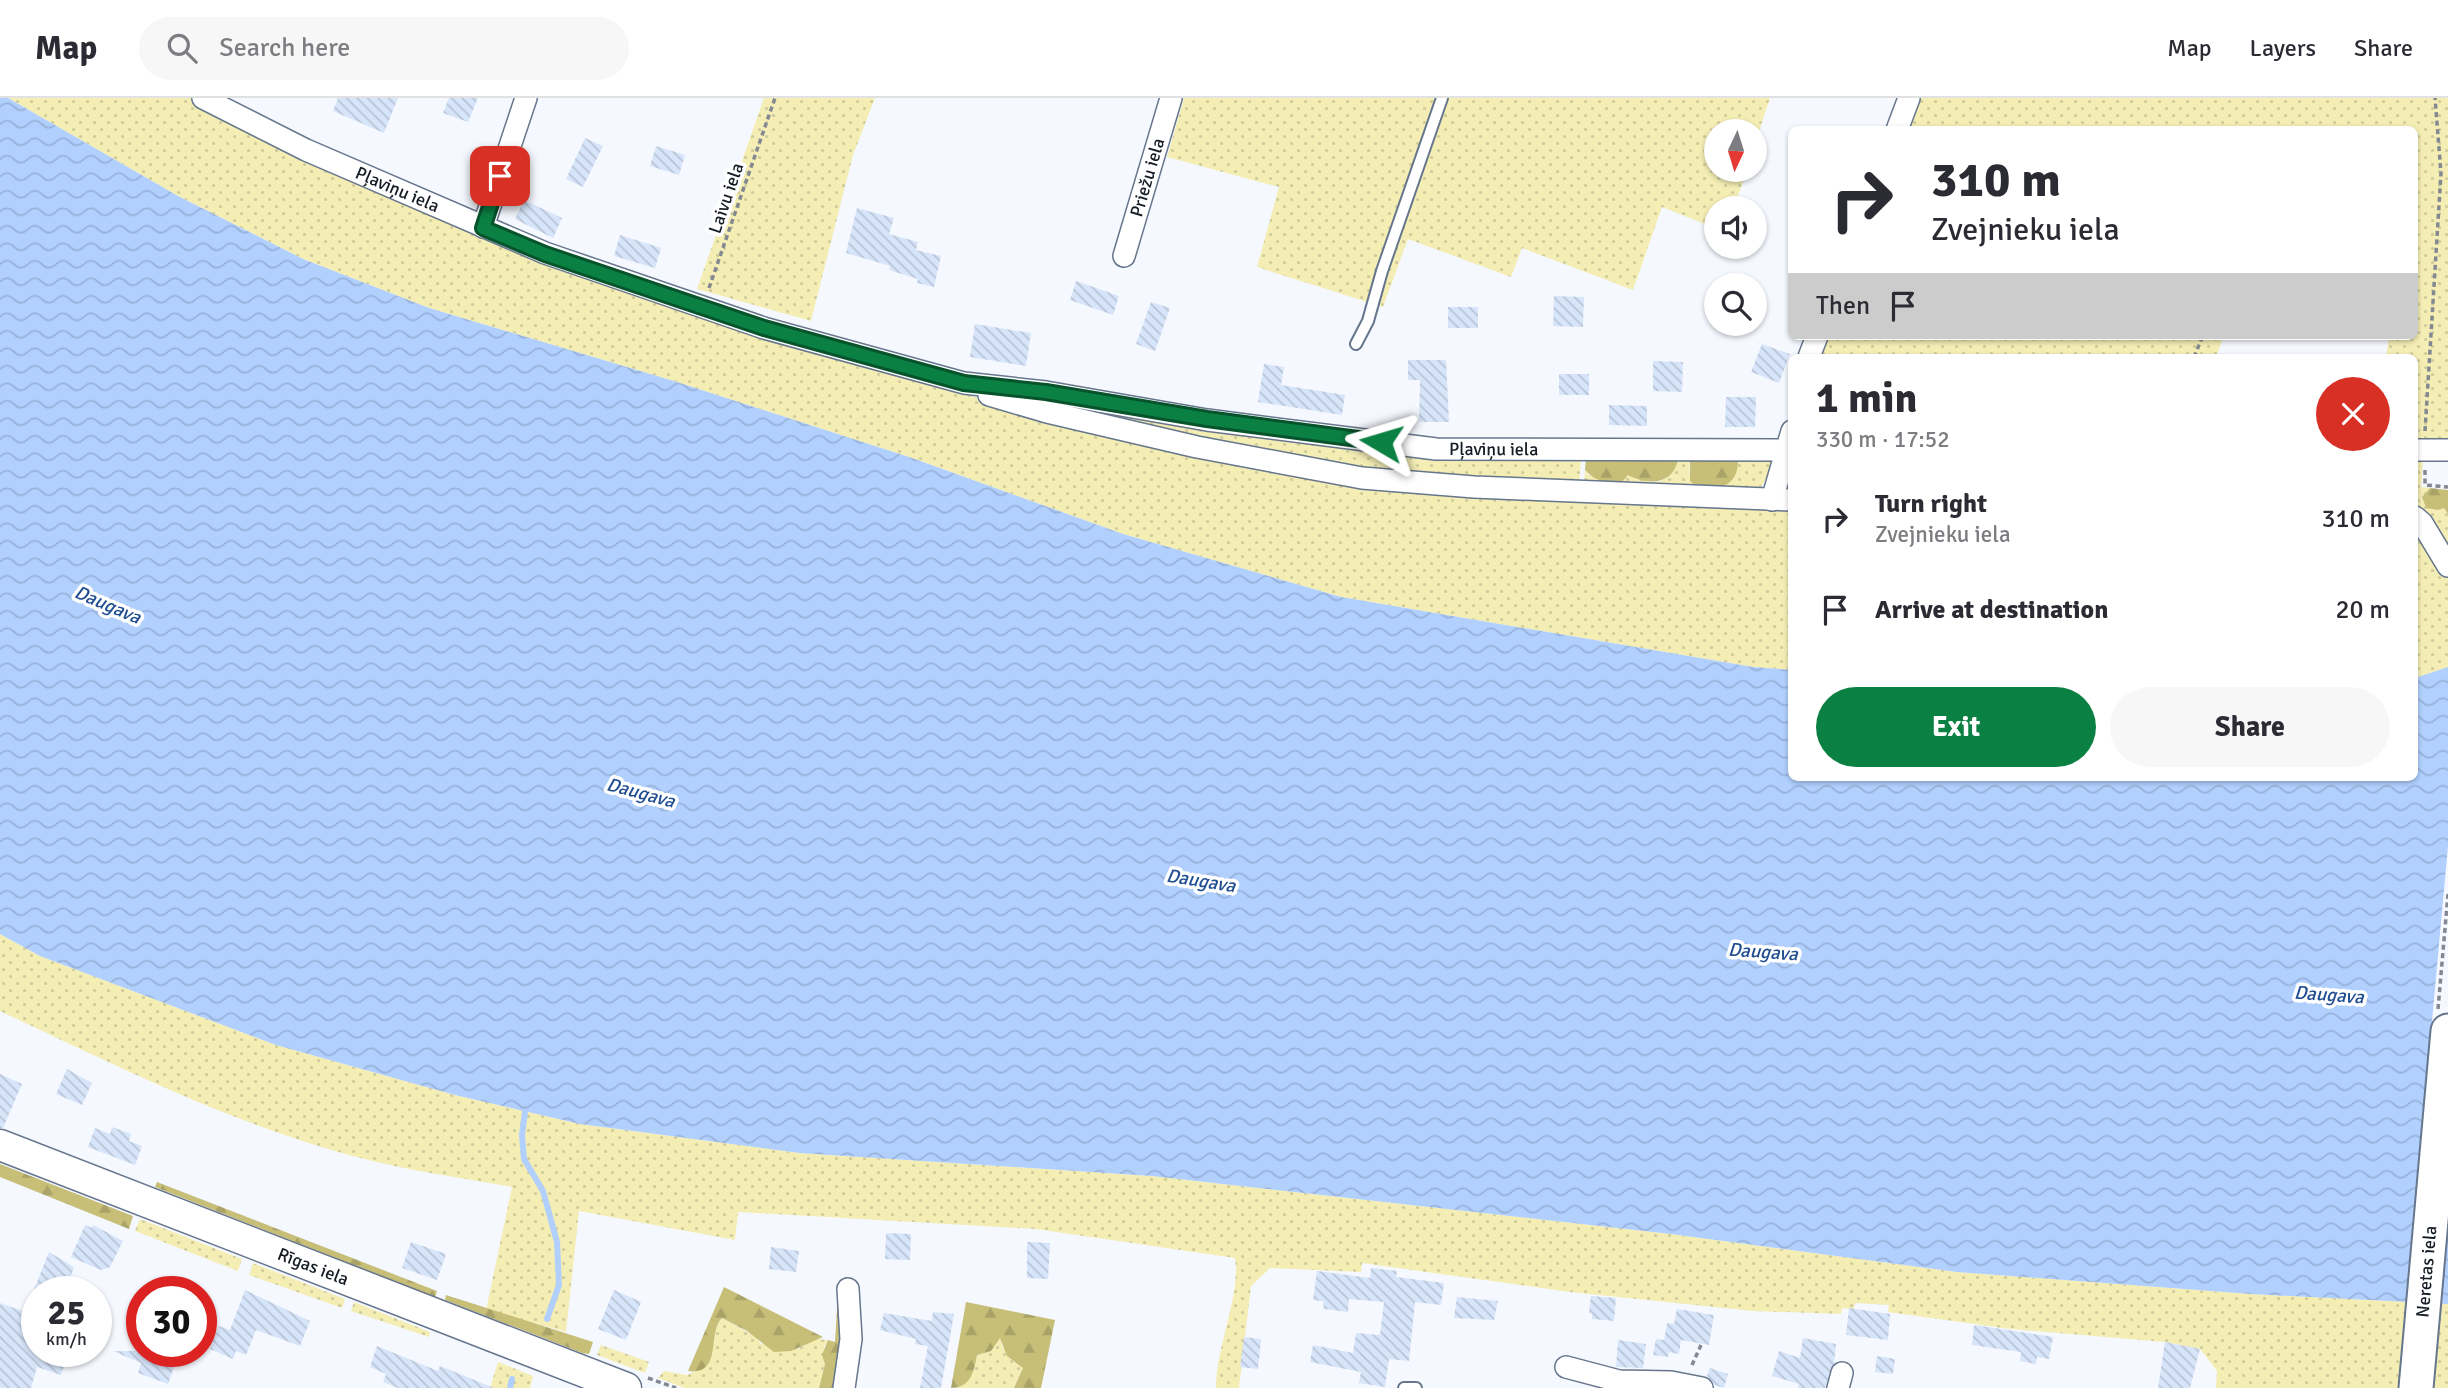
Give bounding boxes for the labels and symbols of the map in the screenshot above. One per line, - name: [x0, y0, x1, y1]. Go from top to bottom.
- north arrow: [1704, 119, 1768, 182]
- street label: Priežu iela: [1125, 135, 1169, 219]
- pin: [470, 146, 530, 206]
- street label: Laivu iela: [704, 160, 748, 236]
- street label: Pļaviņu iela: [352, 162, 443, 217]
- position arrow: [1344, 405, 1418, 479]
- street label: Pļaviņu iela: [1449, 438, 1538, 460]
- water label: Daugava: [71, 580, 146, 630]
- water label: Daugava: [604, 772, 679, 814]
- water label: Daugava: [1165, 864, 1239, 899]
- water label: Daugava: [1727, 938, 1800, 966]
- water label: Daugava: [2293, 981, 2366, 1009]
- street label: Neretas iela: [2411, 1225, 2442, 1318]
- street label: Rīgas iela: [274, 1243, 352, 1290]
- speed limit sign: 30: [126, 1276, 217, 1367]

